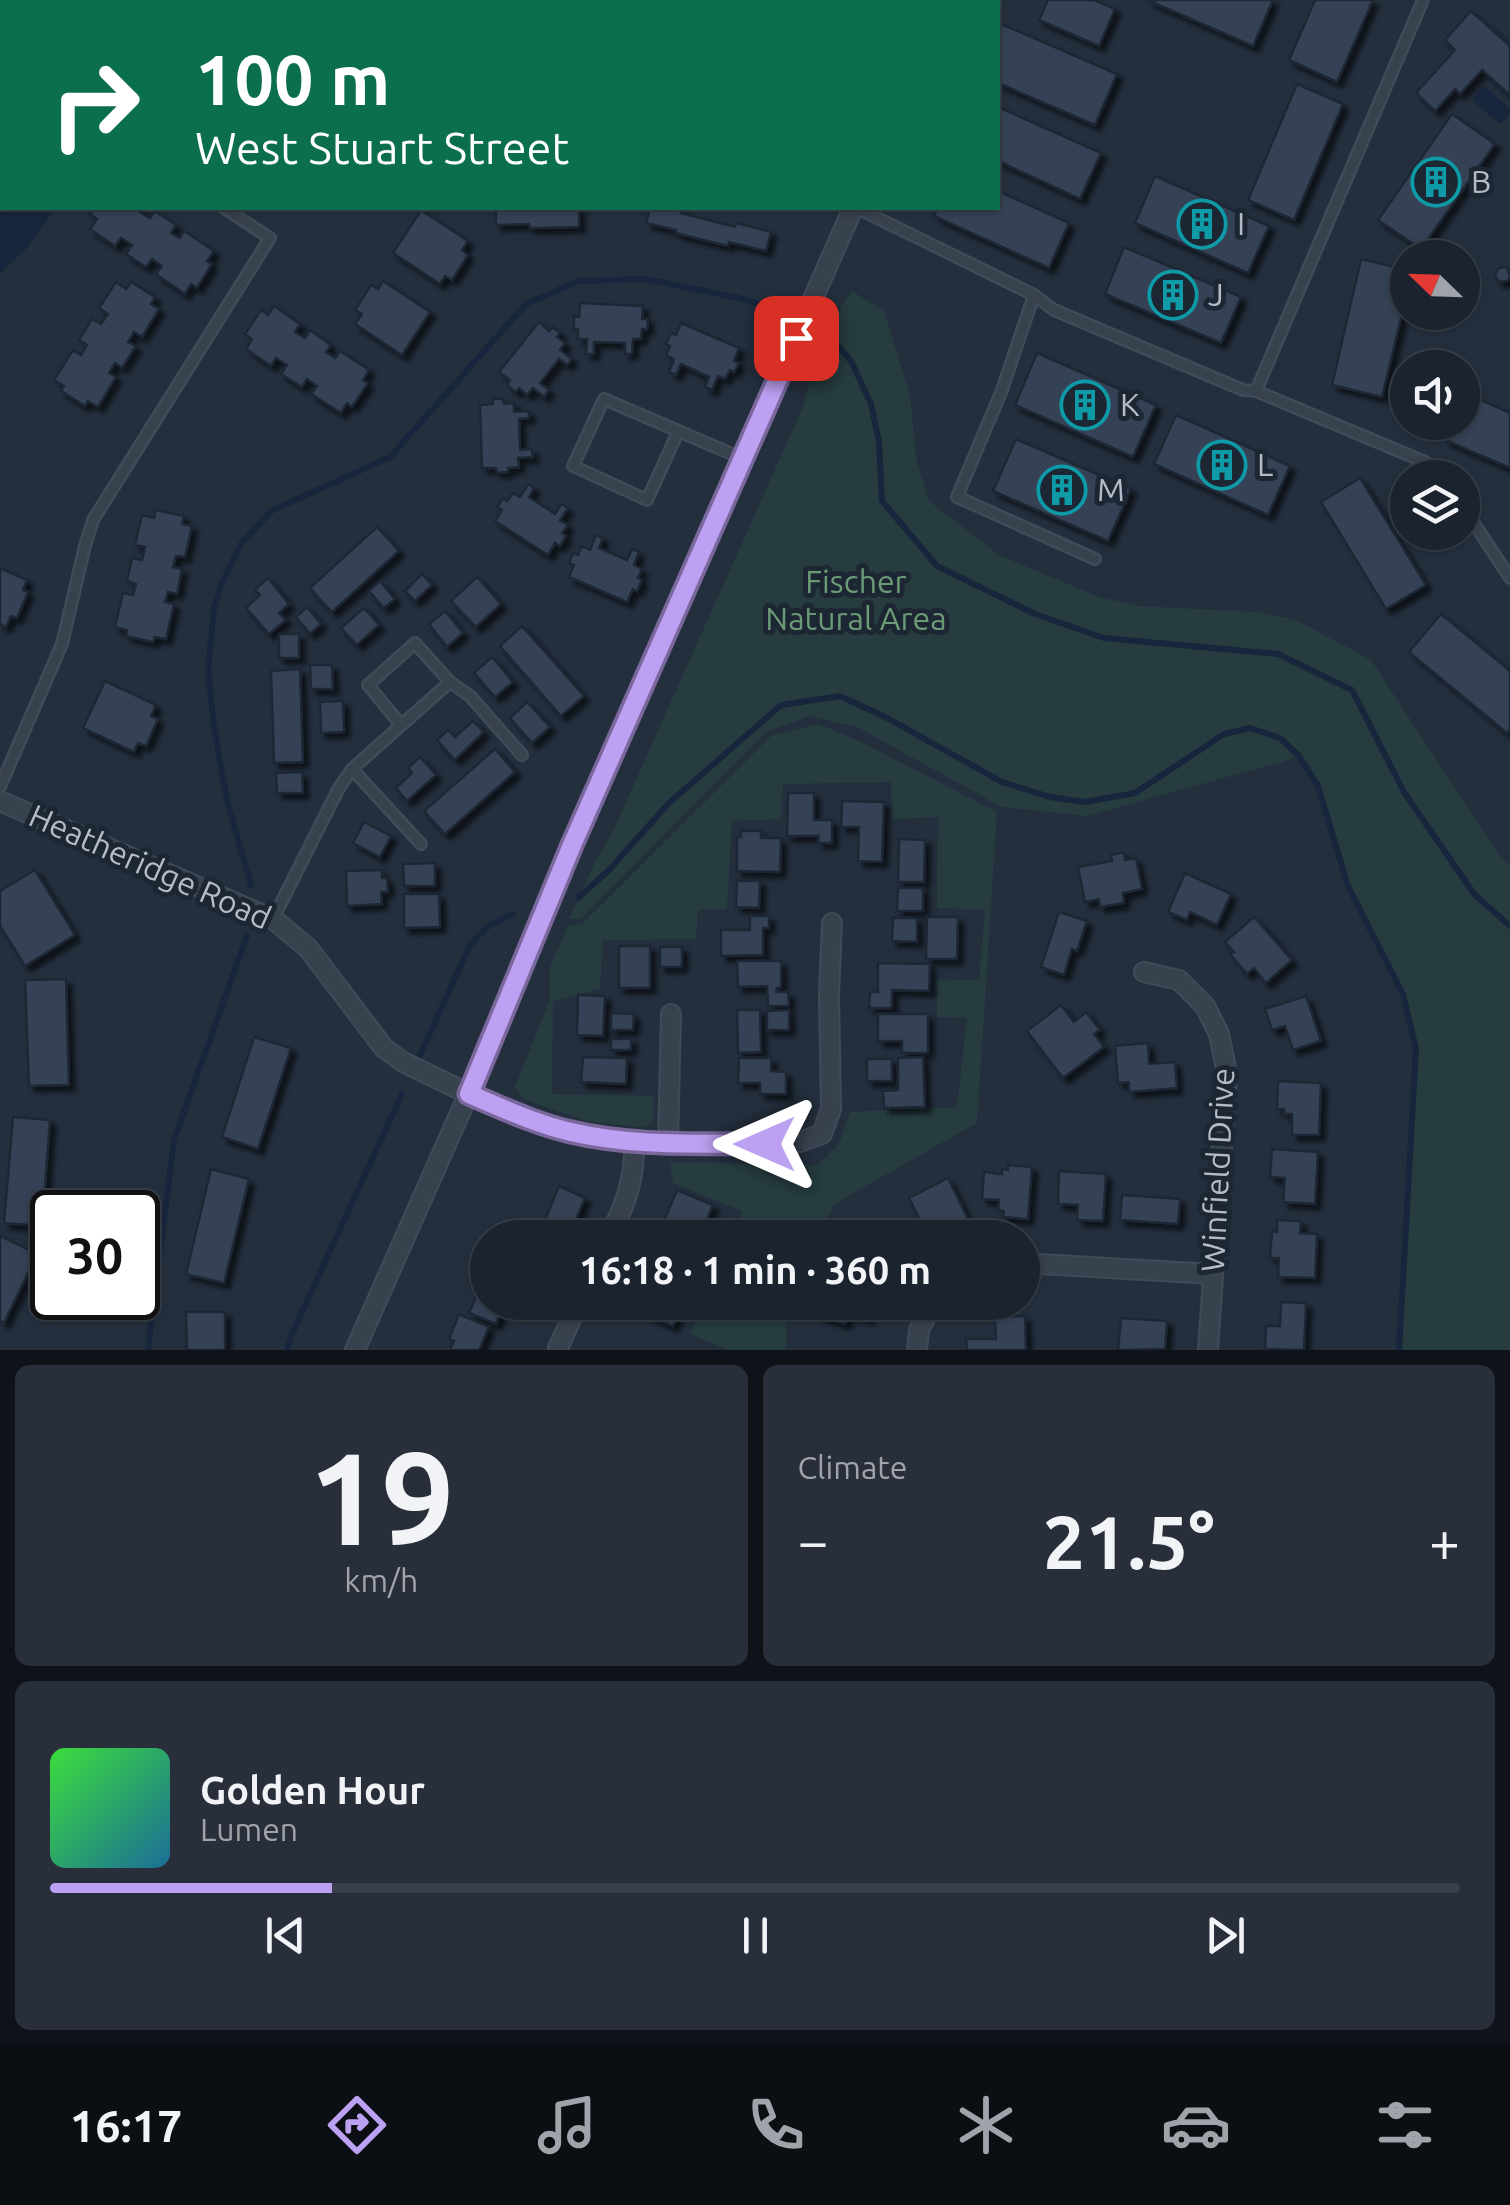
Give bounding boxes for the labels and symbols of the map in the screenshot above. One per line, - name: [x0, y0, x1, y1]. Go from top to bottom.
- building icon: B: [1410, 156, 1462, 208]
- place label: B: [1471, 163, 1491, 199]
- building icon: I: [1176, 198, 1228, 250]
- place label: I: [1237, 205, 1245, 241]
- north arrow: [1390, 240, 1480, 330]
- building icon: J: [1147, 269, 1199, 321]
- place label: J: [1208, 276, 1224, 312]
- pin: [754, 296, 839, 381]
- building icon: K: [1059, 379, 1111, 431]
- place label: K: [1120, 386, 1140, 422]
- building icon: L: [1196, 439, 1248, 491]
- place label: L: [1257, 446, 1273, 482]
- building icon: M: [1036, 464, 1088, 516]
- place label: M: [1097, 471, 1125, 507]
- park label: Fischer Natural Area: [765, 563, 947, 636]
- street label: Heatheridge Road: [24, 797, 277, 936]
- street label: Winfield Drive: [1194, 1067, 1240, 1273]
- position arrow: [713, 1092, 817, 1196]
- speed limit sign: 30: [30, 1190, 160, 1320]

